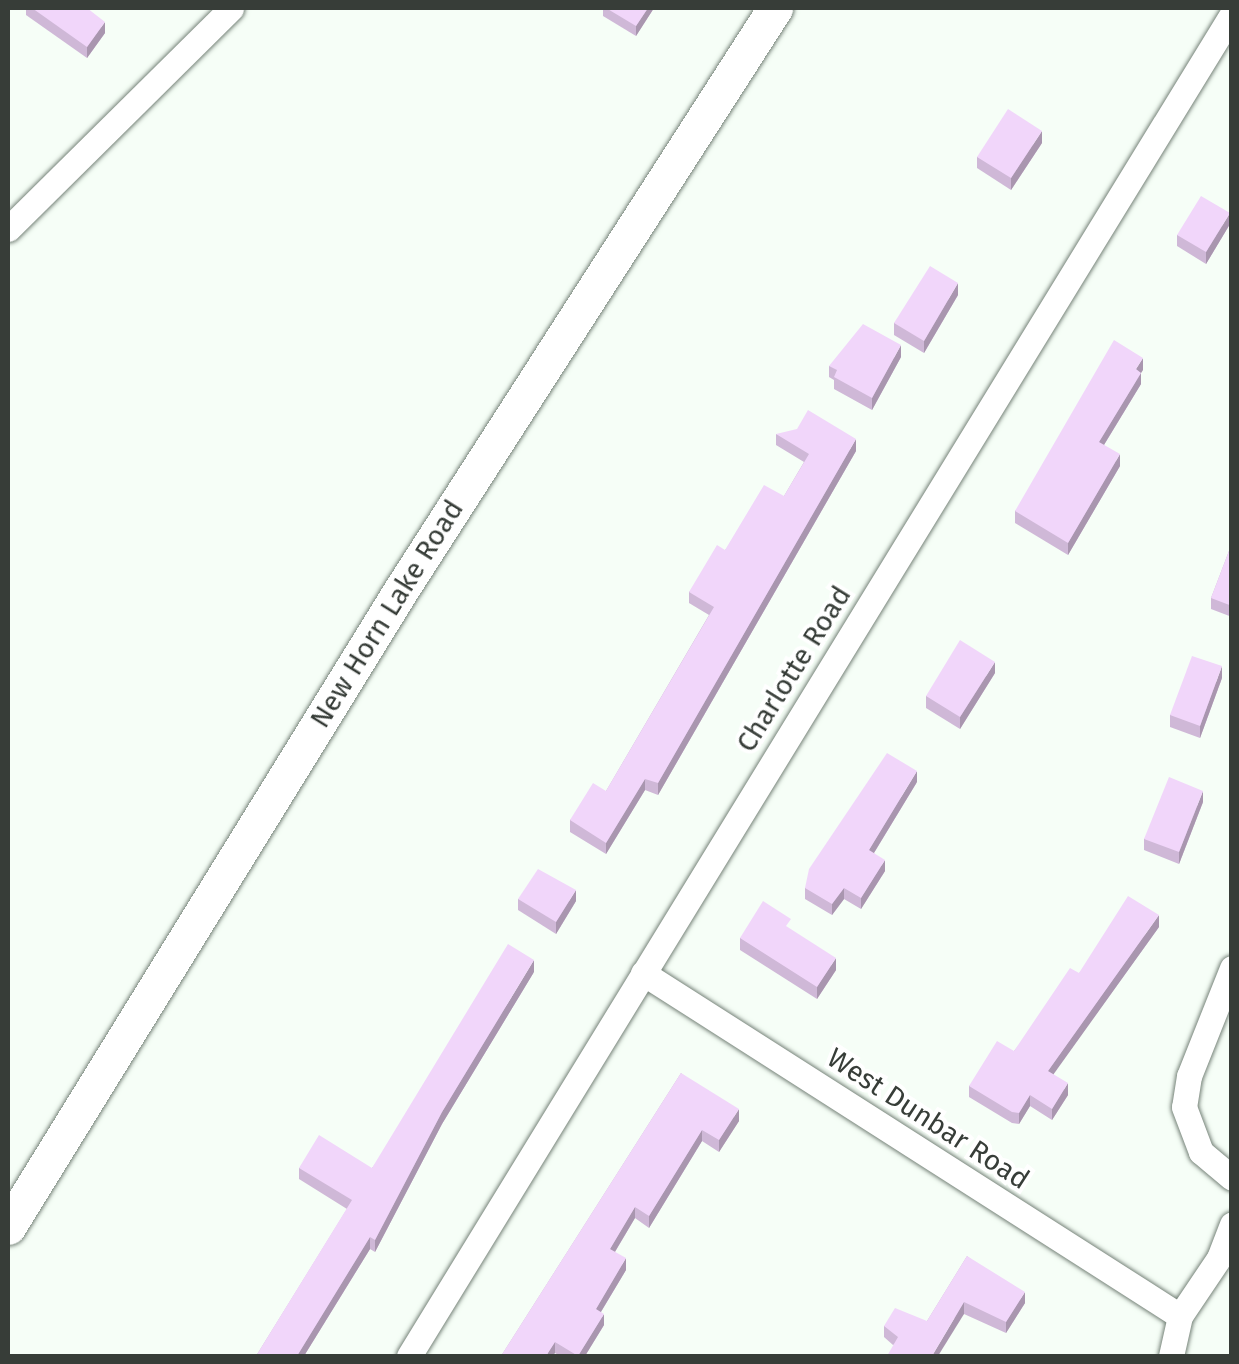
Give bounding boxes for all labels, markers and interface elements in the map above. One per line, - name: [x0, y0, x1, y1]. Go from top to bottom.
- street label: New Horn Lake Road: [303, 494, 471, 734]
- street label: Charlotte Road: [730, 580, 858, 758]
- street label: West Dunbar Road: [821, 1041, 1035, 1197]

